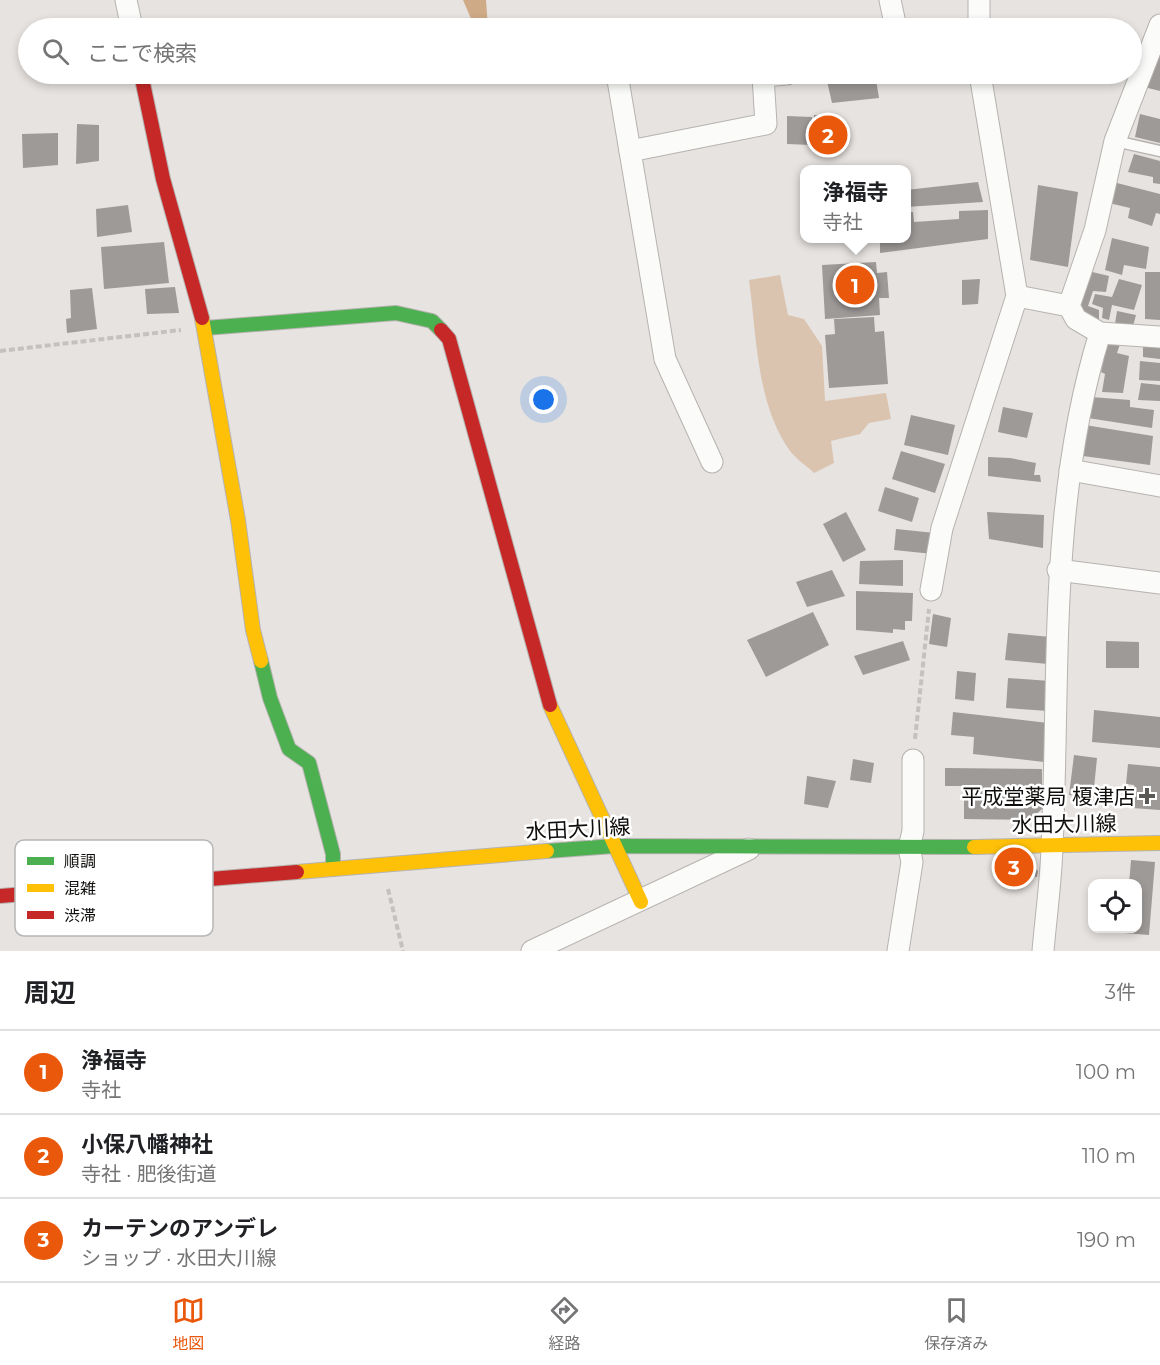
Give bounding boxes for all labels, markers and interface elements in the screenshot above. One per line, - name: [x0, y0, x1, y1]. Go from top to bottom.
- search box: [18, 18, 1142, 84]
- icon: search: [39, 35, 72, 68]
- text: ここで検索: [87, 40, 197, 67]
- pin: 2: [808, 112, 848, 158]
- popup: [800, 165, 911, 243]
- text: 浄福寺: [822, 179, 889, 206]
- text: 寺社: [822, 210, 862, 234]
- pin: 1: [836, 262, 874, 308]
- your location: [529, 385, 558, 414]
- place label: 平成堂薬局 榎津店: [961, 784, 1135, 809]
- marker: 平成堂薬局 榎津店: [1140, 789, 1154, 803]
- street label: 水田大川線: [1011, 811, 1117, 837]
- street label: 水田大川線: [525, 814, 631, 844]
- legend: [15, 840, 213, 936]
- pin: 3: [994, 844, 1034, 890]
- text: 順調: [64, 852, 96, 871]
- text: 混雑: [64, 879, 96, 898]
- map controls: [1088, 879, 1142, 933]
- button: locate: [1088, 879, 1142, 933]
- text: 渋滞: [64, 906, 96, 925]
- text: 周辺: [24, 977, 76, 1009]
- text: 3件: [1105, 980, 1136, 1004]
- text: 浄福寺: [81, 1047, 147, 1074]
- text: 1: [40, 1060, 47, 1084]
- text: 100 m: [1076, 1060, 1136, 1084]
- text: 寺社: [81, 1078, 121, 1102]
- text: 小保八幡神社: [81, 1131, 213, 1158]
- text: 2: [38, 1144, 49, 1168]
- text: 110 m: [1082, 1144, 1136, 1168]
- text: 寺社 · 肥後街道: [81, 1162, 217, 1186]
- text: カーテンのアンデレ: [81, 1215, 278, 1242]
- text: 3: [38, 1228, 49, 1252]
- text: 190 m: [1077, 1228, 1136, 1252]
- text: ショップ · 水田大川線: [81, 1246, 277, 1270]
- tab: 地図: [172, 1294, 205, 1354]
- tab: 経路: [548, 1294, 581, 1354]
- tab: 保存済み: [924, 1294, 988, 1354]

